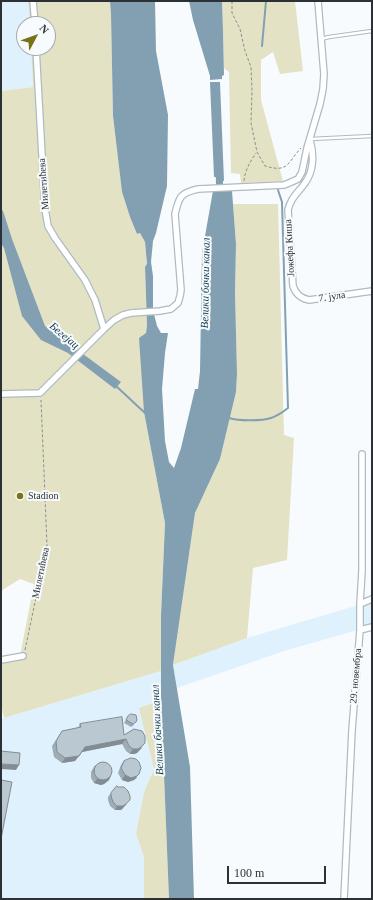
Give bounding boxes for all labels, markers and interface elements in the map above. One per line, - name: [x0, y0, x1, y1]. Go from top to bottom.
- north arrow: [16, 16, 56, 56]
- text: N: [37, 22, 51, 36]
- street label: Милетићева: [36, 158, 52, 210]
- street label: Јожефа Киша: [283, 219, 297, 277]
- water label: Велики бачки канал: [199, 238, 213, 328]
- street label: 7. јула: [318, 289, 346, 305]
- water label: Бегејац: [47, 320, 81, 352]
- place label: Stadion: [28, 490, 59, 502]
- marker: Stadion: [15, 491, 25, 501]
- street label: Милетићева: [30, 546, 52, 600]
- street label: 29. новембра: [348, 648, 364, 704]
- water label: Велики бачки канал: [149, 684, 167, 776]
- scale bar: [229, 858, 328, 884]
- text: 100 m: [234, 866, 264, 880]

